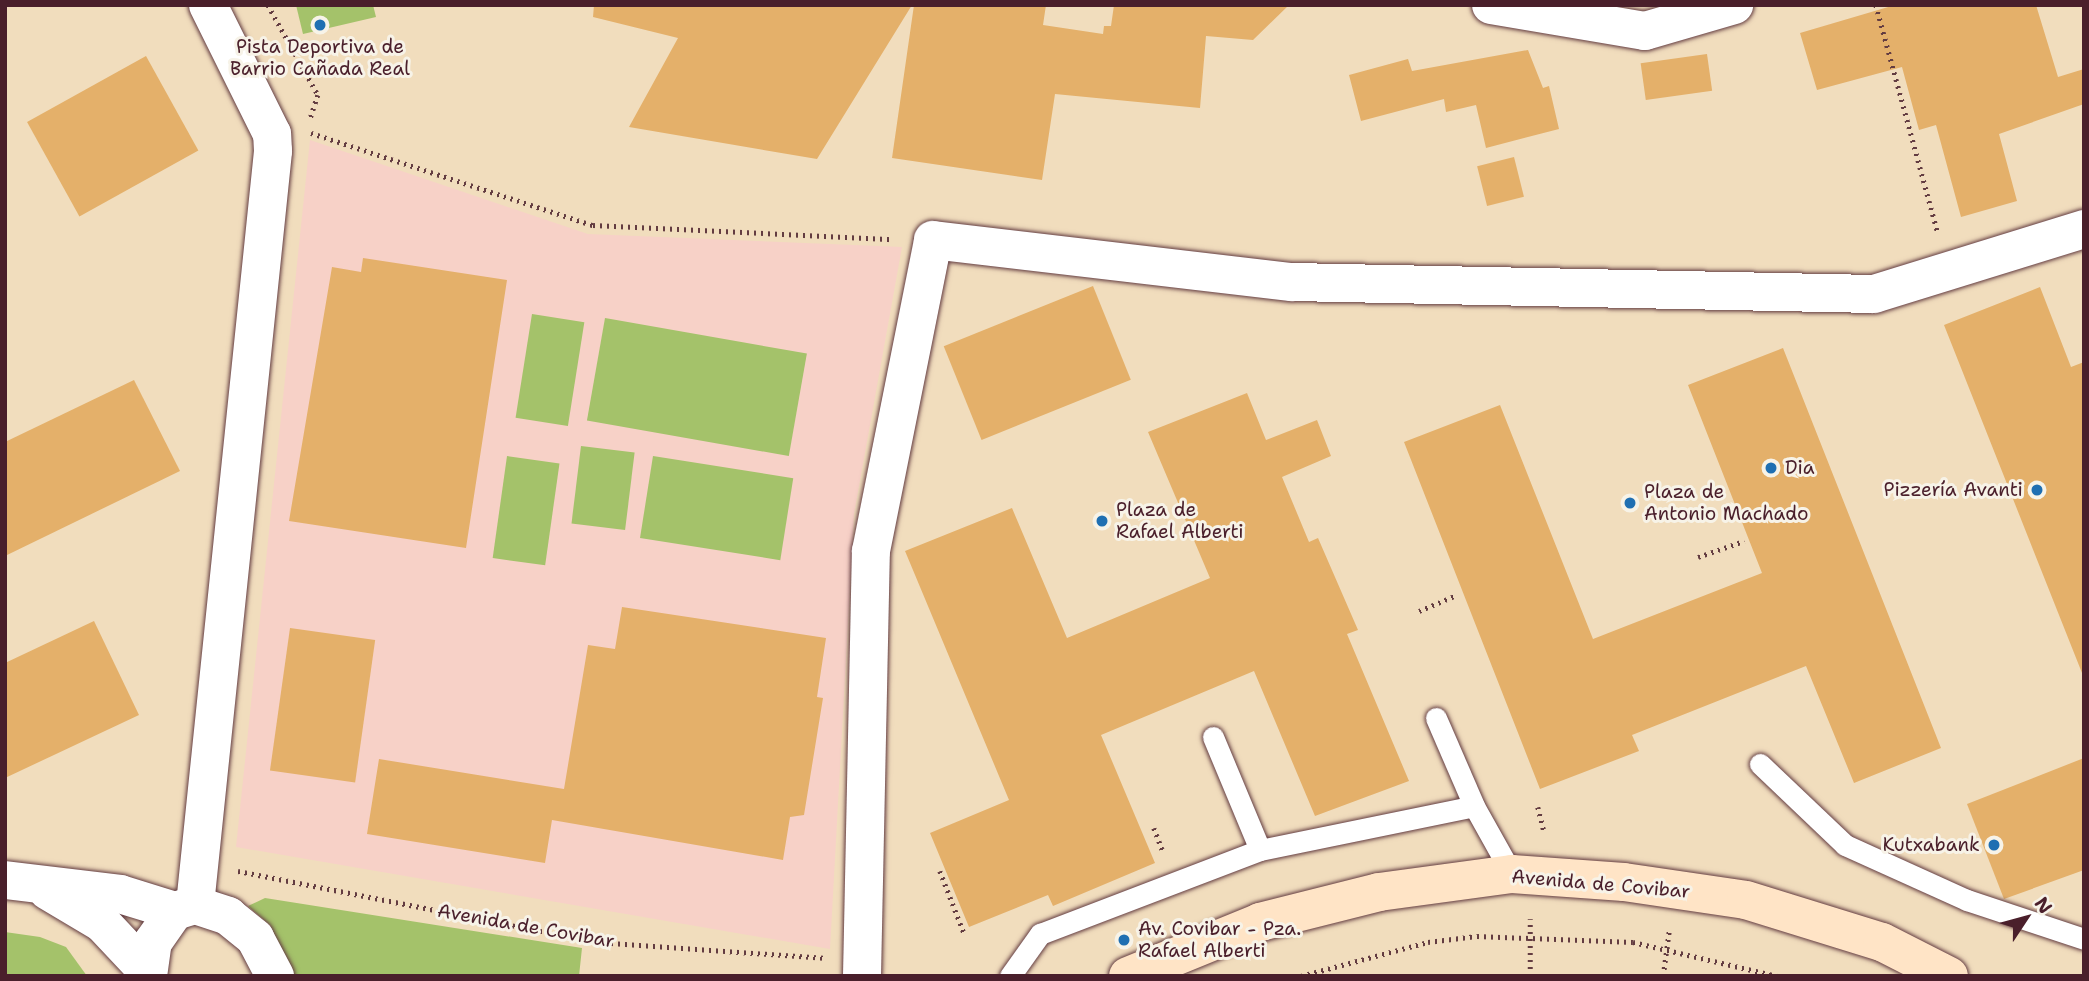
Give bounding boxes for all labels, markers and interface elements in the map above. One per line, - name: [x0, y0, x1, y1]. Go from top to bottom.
- marker: Pista Deportiva de Barrio Cañada Real: [312, 17, 328, 33]
- place label: Pista Deportiva de Barrio Cañada Real: [230, 36, 410, 80]
- place label: Dia: [1785, 457, 1814, 479]
- marker: Dia: [1763, 460, 1779, 476]
- place label: Pizzería Avanti: [1884, 479, 2023, 501]
- place label: Plaza de Antonio Machado: [1644, 481, 1809, 525]
- marker: Pizzería Avanti: [2029, 482, 2045, 498]
- marker: Plaza de Antonio Machado: [1622, 495, 1638, 511]
- place label: Plaza de Rafael Alberti: [1116, 499, 1244, 543]
- marker: Plaza de Rafael Alberti: [1094, 513, 1110, 529]
- place label: Kutxabank: [1882, 834, 1980, 856]
- marker: Kutxabank: [1986, 837, 2002, 853]
- street label: Avenida de Covibar: [1511, 865, 1691, 903]
- north arrow: [1991, 883, 2061, 953]
- text: N: [2029, 892, 2058, 919]
- street label: Avenida de Covibar: [436, 899, 616, 953]
- place label: Av. Covibar - Pza. Rafael Alberti: [1138, 918, 1301, 962]
- marker: Av. Covibar - Pza. Rafael Alberti: [1116, 932, 1132, 948]

